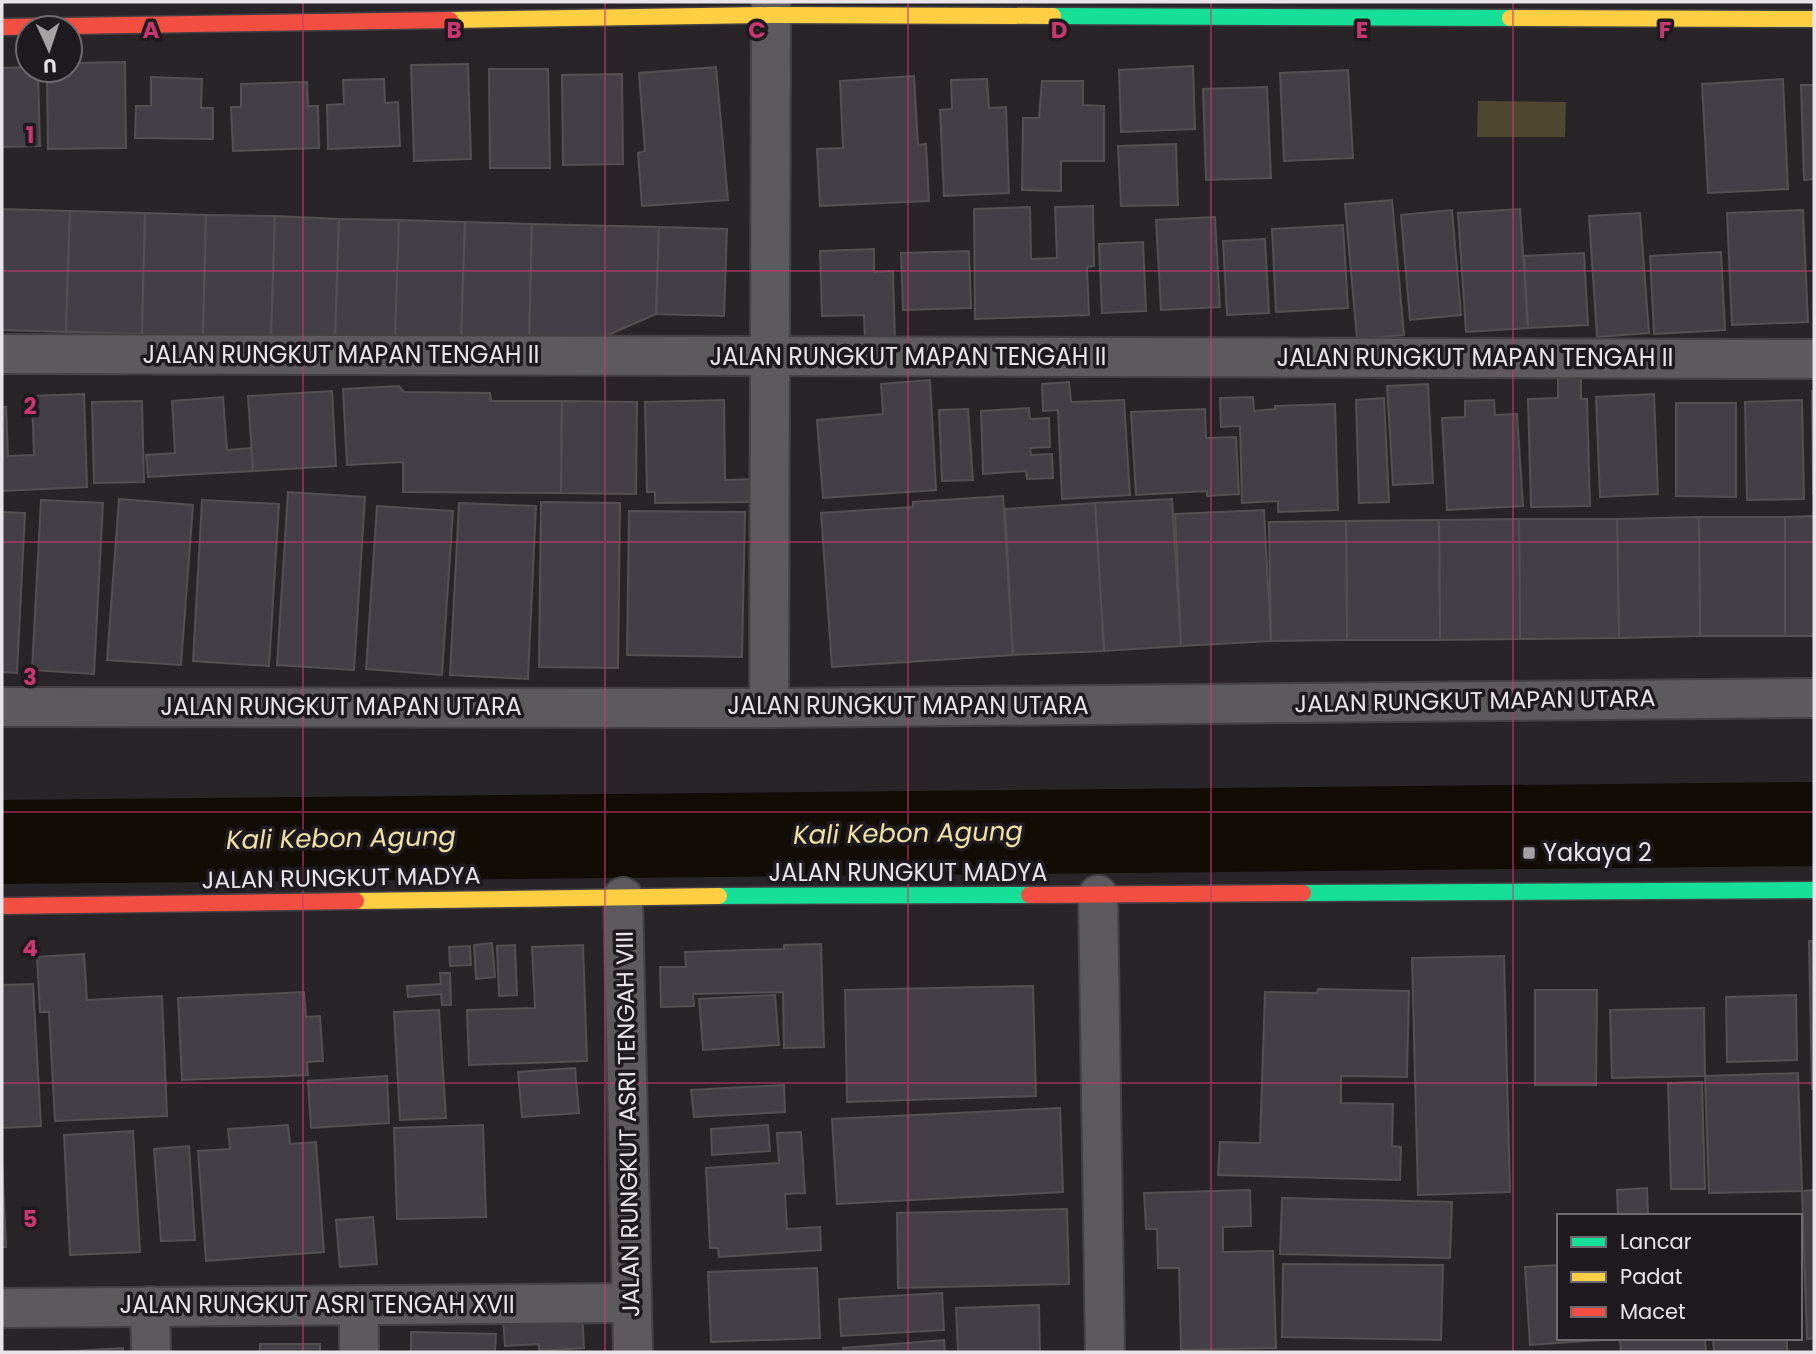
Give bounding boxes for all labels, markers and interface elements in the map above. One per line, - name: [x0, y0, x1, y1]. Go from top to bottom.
- north arrow: [14, 14, 84, 84]
- text: A: [143, 14, 160, 46]
- text: B: [446, 14, 462, 46]
- text: C: [748, 14, 766, 46]
- text: D: [1051, 14, 1067, 46]
- text: E: [1356, 14, 1368, 46]
- text: F: [1659, 14, 1671, 46]
- text: U: [42, 52, 57, 79]
- text: 1: [26, 119, 34, 151]
- street label: JALAN RUNGKUT MAPAN TENGAH II: [142, 338, 540, 371]
- street label: JALAN RUNGKUT MAPAN TENGAH II: [709, 340, 1107, 373]
- street label: JALAN RUNGKUT MAPAN TENGAH II: [1276, 341, 1674, 374]
- text: 2: [23, 390, 37, 422]
- text: 3: [23, 661, 37, 693]
- street label: JALAN RUNGKUT MAPAN UTARA: [1294, 681, 1656, 720]
- street label: JALAN RUNGKUT MAPAN UTARA: [727, 689, 1089, 722]
- street label: JALAN RUNGKUT MAPAN UTARA: [160, 690, 522, 723]
- water label: Kali Kebon Agung: [793, 813, 1023, 853]
- water label: Kali Kebon Agung: [226, 818, 456, 858]
- place label: Yakaya 2: [1543, 836, 1652, 869]
- marker: Yakaya 2: [1521, 845, 1537, 861]
- street label: JALAN RUNGKUT MADYA: [768, 856, 1048, 889]
- street label: JALAN RUNGKUT MADYA: [201, 859, 481, 896]
- street label: JALAN RUNGKUT ASRI TENGAH VIII: [608, 931, 647, 1317]
- text: 4: [22, 932, 38, 964]
- text: 5: [23, 1203, 37, 1235]
- legend: [1557, 1214, 1802, 1340]
- text: Lancar: [1620, 1227, 1692, 1256]
- text: Padat: [1620, 1262, 1682, 1291]
- street label: JALAN RUNGKUT ASRI TENGAH XVII: [119, 1288, 515, 1321]
- text: Macet: [1620, 1297, 1686, 1326]

